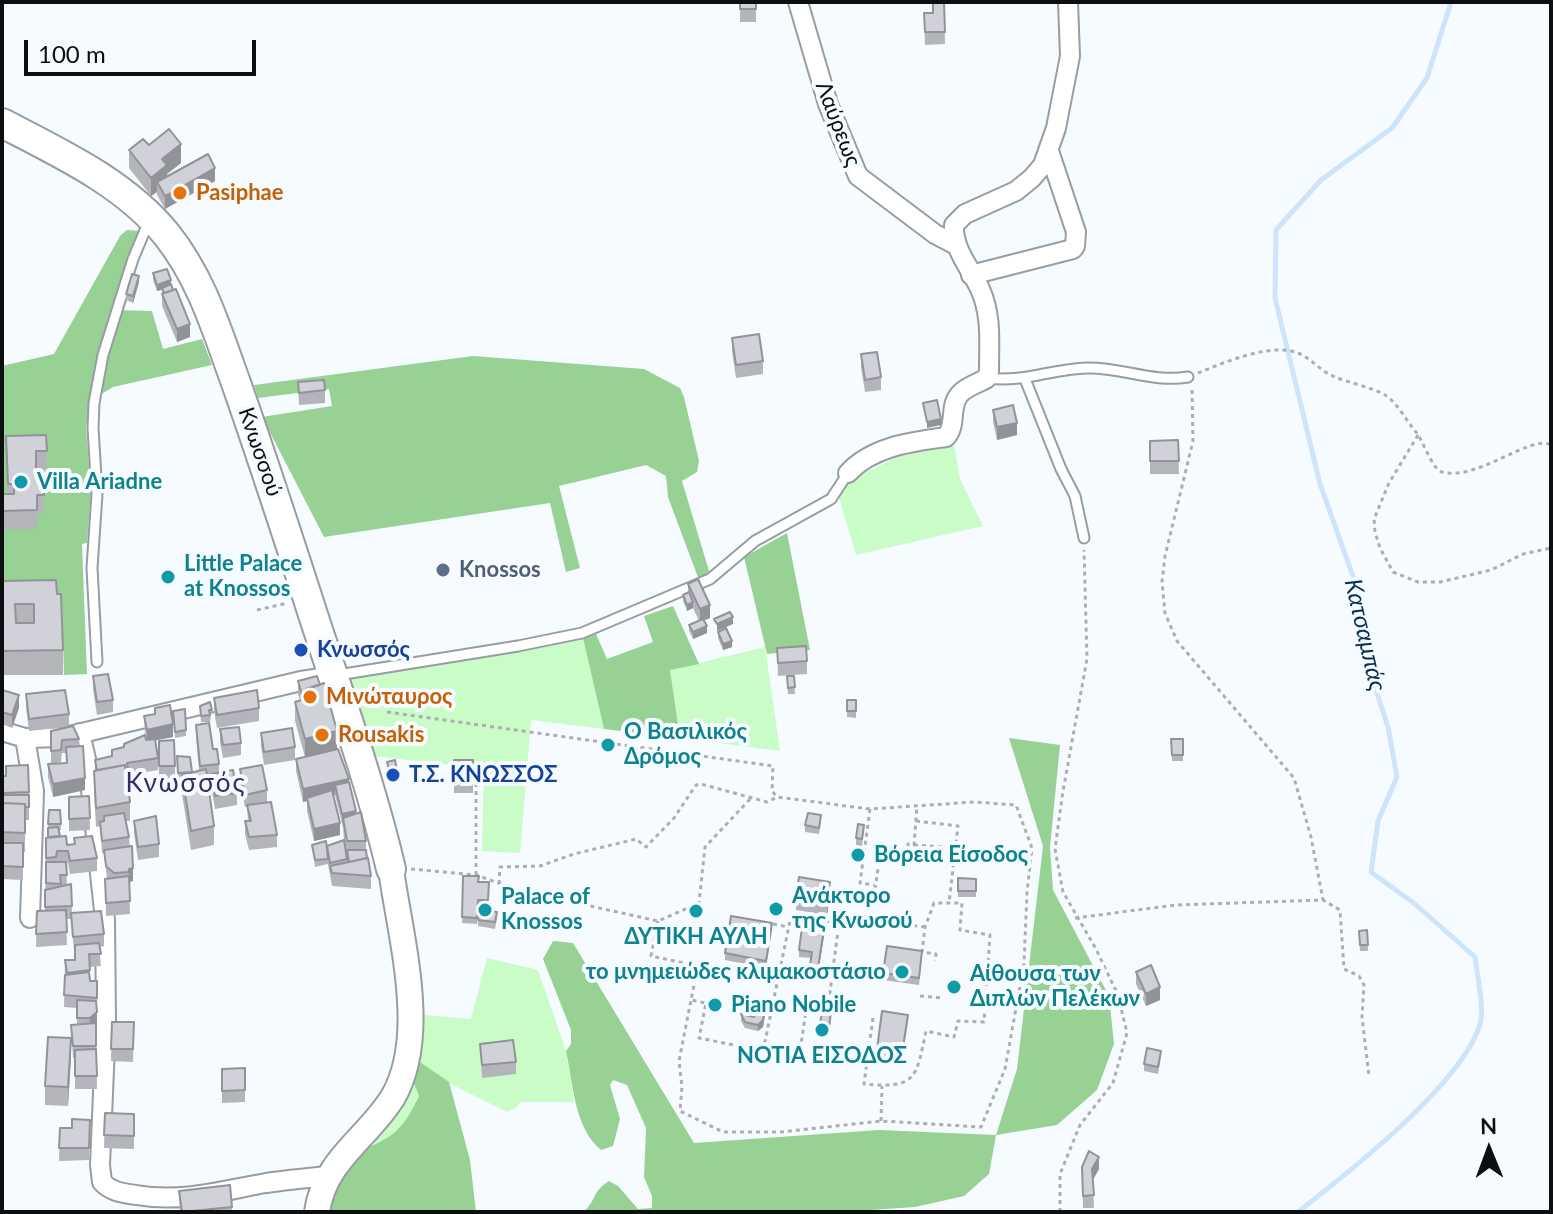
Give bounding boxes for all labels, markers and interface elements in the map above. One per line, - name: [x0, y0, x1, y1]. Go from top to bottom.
- scale bar: [28, 24, 260, 74]
- text: 100 m: [38, 39, 106, 68]
- street label: Λαύρεως: [810, 78, 866, 170]
- place label: Pasiphae: [196, 180, 284, 206]
- marker: Pasiphae: [171, 184, 189, 202]
- street label: Κνωσσού: [232, 404, 288, 500]
- place label: Villa Ariadne: [37, 469, 162, 495]
- marker: Villa Ariadne: [12, 473, 30, 491]
- place label: Little Palace at Knossos: [184, 551, 302, 602]
- place label: Knossos: [459, 557, 541, 583]
- marker: Knossos: [434, 561, 452, 579]
- marker: Little Palace at Knossos: [159, 568, 177, 586]
- water label: Κατσαμπάς: [1338, 576, 1392, 694]
- place label: Κνωσσός: [317, 637, 410, 663]
- marker: Κνωσσός: [292, 641, 310, 659]
- place label: Μινώταυρος: [326, 684, 452, 710]
- marker: Μινώταυρος: [301, 688, 319, 706]
- place label: Ο Βασιλικός Δρόμος: [624, 719, 747, 770]
- place label: Rousakis: [338, 722, 424, 748]
- marker: Rousakis: [313, 726, 331, 744]
- marker: Ο Βασιλικός Δρόμος: [599, 736, 617, 754]
- place label: Τ.Σ. ΚΝΩΣΣΟΣ: [409, 762, 557, 788]
- marker: Τ.Σ. ΚΝΩΣΣΟΣ: [384, 766, 402, 784]
- district label: Κνωσσός: [125, 768, 247, 800]
- place label: Βόρεια Είσοδος: [874, 842, 1028, 868]
- marker: Βόρεια Είσοδος: [849, 846, 867, 864]
- place label: Ανάκτορο της Κνωσού: [792, 883, 913, 934]
- place label: Palace of Knossos: [501, 884, 590, 936]
- marker: Ανάκτορο της Κνωσού: [767, 900, 785, 918]
- marker: Palace of Knossos: [476, 901, 494, 919]
- marker: ΔΥΤΙΚΗ ΑΥΛΗ: [687, 902, 705, 920]
- place label: ΔΥΤΙΚΗ ΑΥΛΗ: [624, 924, 768, 950]
- place label: το μνημειώδες κλιμακοστάσιο: [586, 959, 886, 985]
- place label: Αίθουσα των Διπλών Πελέκων: [970, 961, 1140, 1012]
- marker: το μνημειώδες κλιμακοστάσιο: [893, 963, 911, 981]
- marker: Αίθουσα των Διπλών Πελέκων: [945, 978, 963, 996]
- place label: Piano Nobile: [731, 992, 856, 1018]
- marker: Piano Nobile: [706, 996, 724, 1014]
- marker: ΝΟΤΙΑ ΕΙΣΟΔΟΣ: [813, 1021, 831, 1039]
- place label: ΝΟΤΙΑ ΕΙΣΟΔΟΣ: [737, 1043, 907, 1069]
- north arrow: [1449, 1110, 1529, 1190]
- text: N: [1480, 1112, 1497, 1139]

